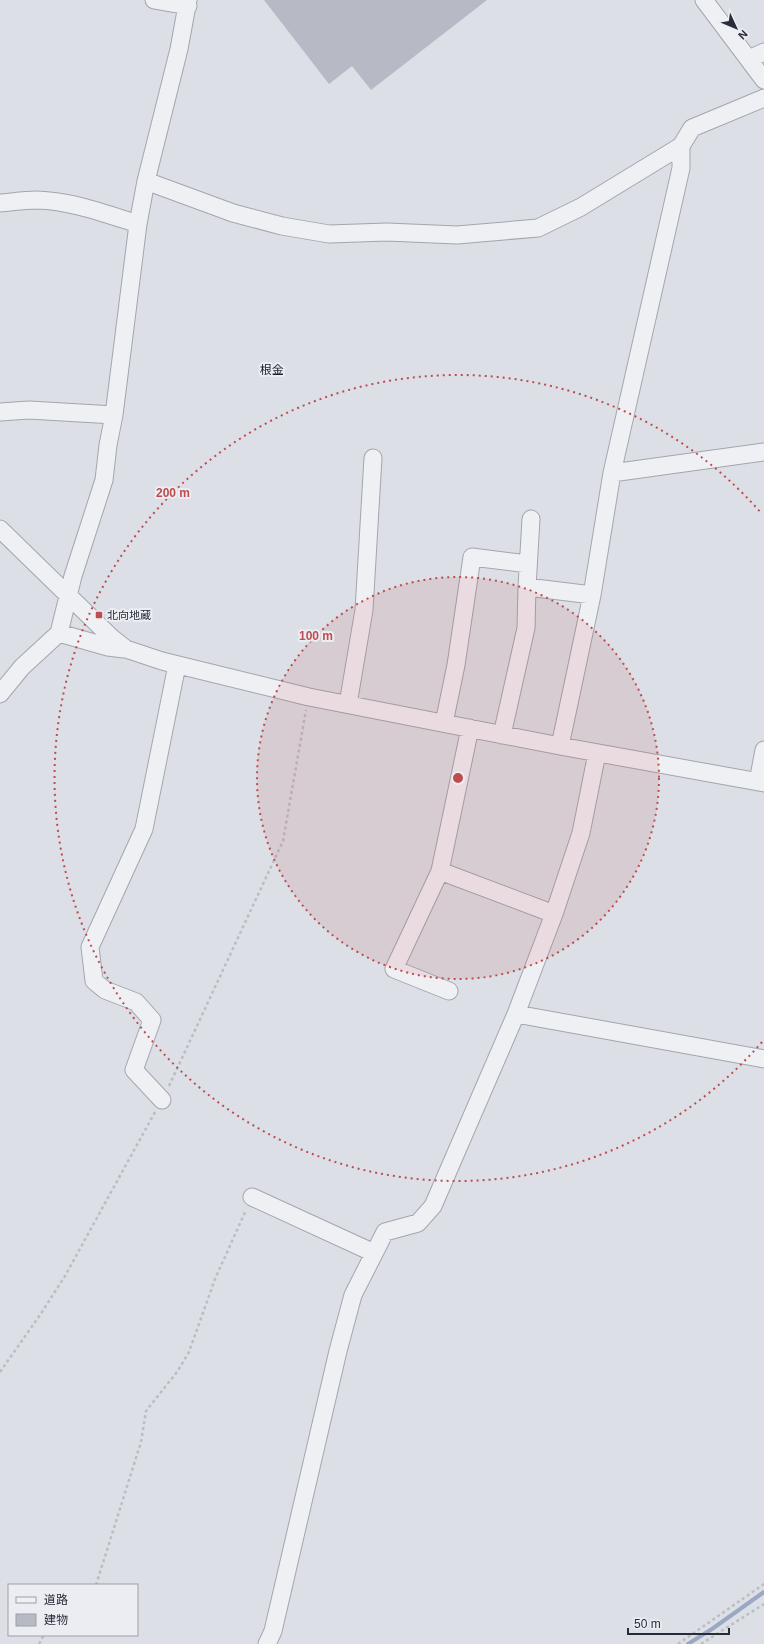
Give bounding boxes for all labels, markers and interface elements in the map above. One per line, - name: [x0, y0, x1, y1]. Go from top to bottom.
- north arrow: [716, 8, 756, 48]
- text: N: [736, 28, 750, 42]
- district label: 根金: [260, 363, 284, 377]
- text: 200 m: [156, 486, 190, 500]
- place label: 北向地蔵: [107, 609, 151, 621]
- marker: 北向地蔵: [94, 610, 104, 620]
- text: 100 m: [299, 629, 333, 643]
- centre of rings: [451, 771, 465, 785]
- legend: [8, 1584, 138, 1636]
- text: 道路: [44, 1593, 68, 1607]
- scale bar: [628, 1610, 729, 1636]
- text: 建物: [44, 1613, 68, 1627]
- text: 50 m: [634, 1617, 661, 1631]

